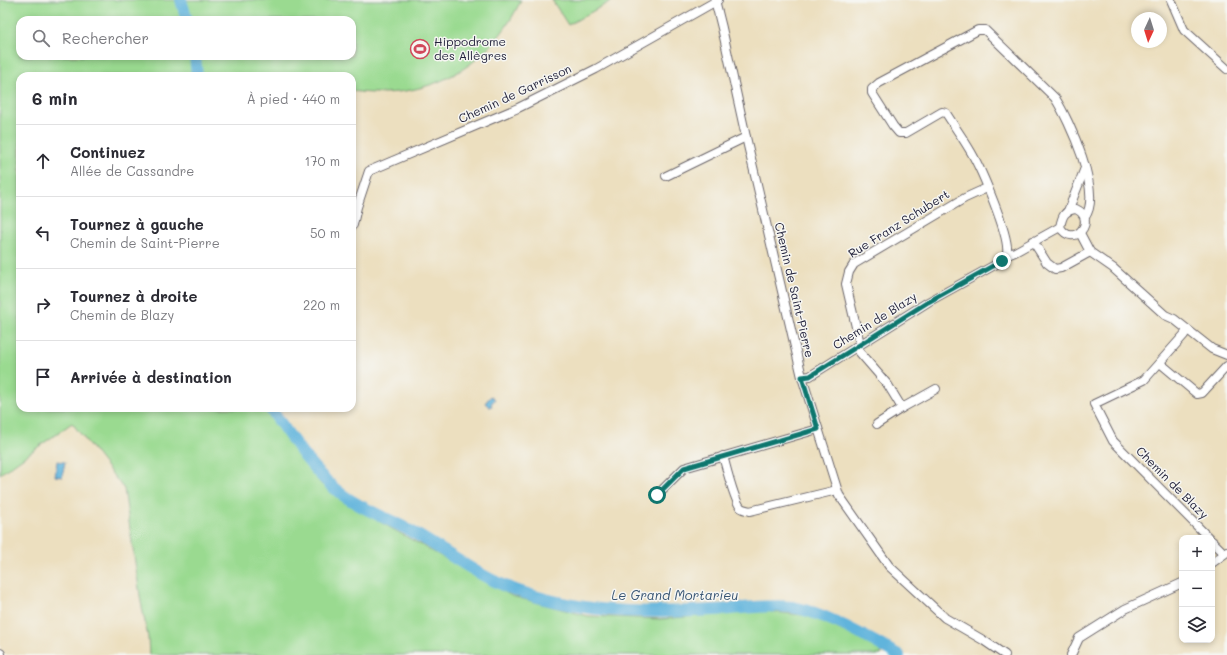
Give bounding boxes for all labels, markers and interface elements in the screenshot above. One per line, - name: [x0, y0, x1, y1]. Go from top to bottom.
- north arrow: [1131, 12, 1167, 48]
- search box: [16, 16, 356, 60]
- icon: search: [30, 27, 52, 49]
- text: Rechercher: [62, 28, 149, 48]
- place label: Hippodrome des Allègres: [434, 33, 507, 63]
- sports icon: Hippodrome des Allègres: [409, 38, 431, 60]
- street label: Chemin de Garrisson: [456, 60, 574, 126]
- text: 6 min: [32, 87, 77, 109]
- text: À pied · 440 m: [247, 90, 340, 107]
- text: Continuez: [70, 142, 145, 162]
- icon: ahead: [32, 150, 54, 172]
- text: 170 m: [304, 152, 340, 169]
- text: Allée de Cassandre: [70, 162, 194, 179]
- street label: Rue Franz Schubert: [845, 186, 952, 261]
- text: Tournez à gauche: [70, 214, 204, 234]
- street label: Chemin de Saint-Pierre: [772, 221, 818, 359]
- icon: left: [32, 222, 54, 244]
- text: 50 m: [310, 224, 340, 241]
- text: Chemin de Saint-Pierre: [70, 234, 220, 251]
- route end: [993, 252, 1011, 270]
- text: Tournez à droite: [70, 286, 198, 306]
- street label: Chemin de Blazy: [829, 288, 920, 352]
- icon: right: [32, 294, 54, 316]
- text: 220 m: [303, 296, 340, 313]
- text: Chemin de Blazy: [70, 306, 174, 323]
- icon: arrive: [32, 366, 54, 388]
- text: Arrivée à destination: [70, 367, 232, 387]
- street label: Chemin de Blazy: [1133, 443, 1212, 522]
- route start: [648, 486, 666, 504]
- map controls: [1179, 535, 1215, 643]
- button: +: [1179, 535, 1215, 571]
- button: −: [1179, 571, 1215, 607]
- water label: Le Grand Mortarieu: [612, 586, 738, 603]
- button: layers: [1179, 607, 1215, 643]

